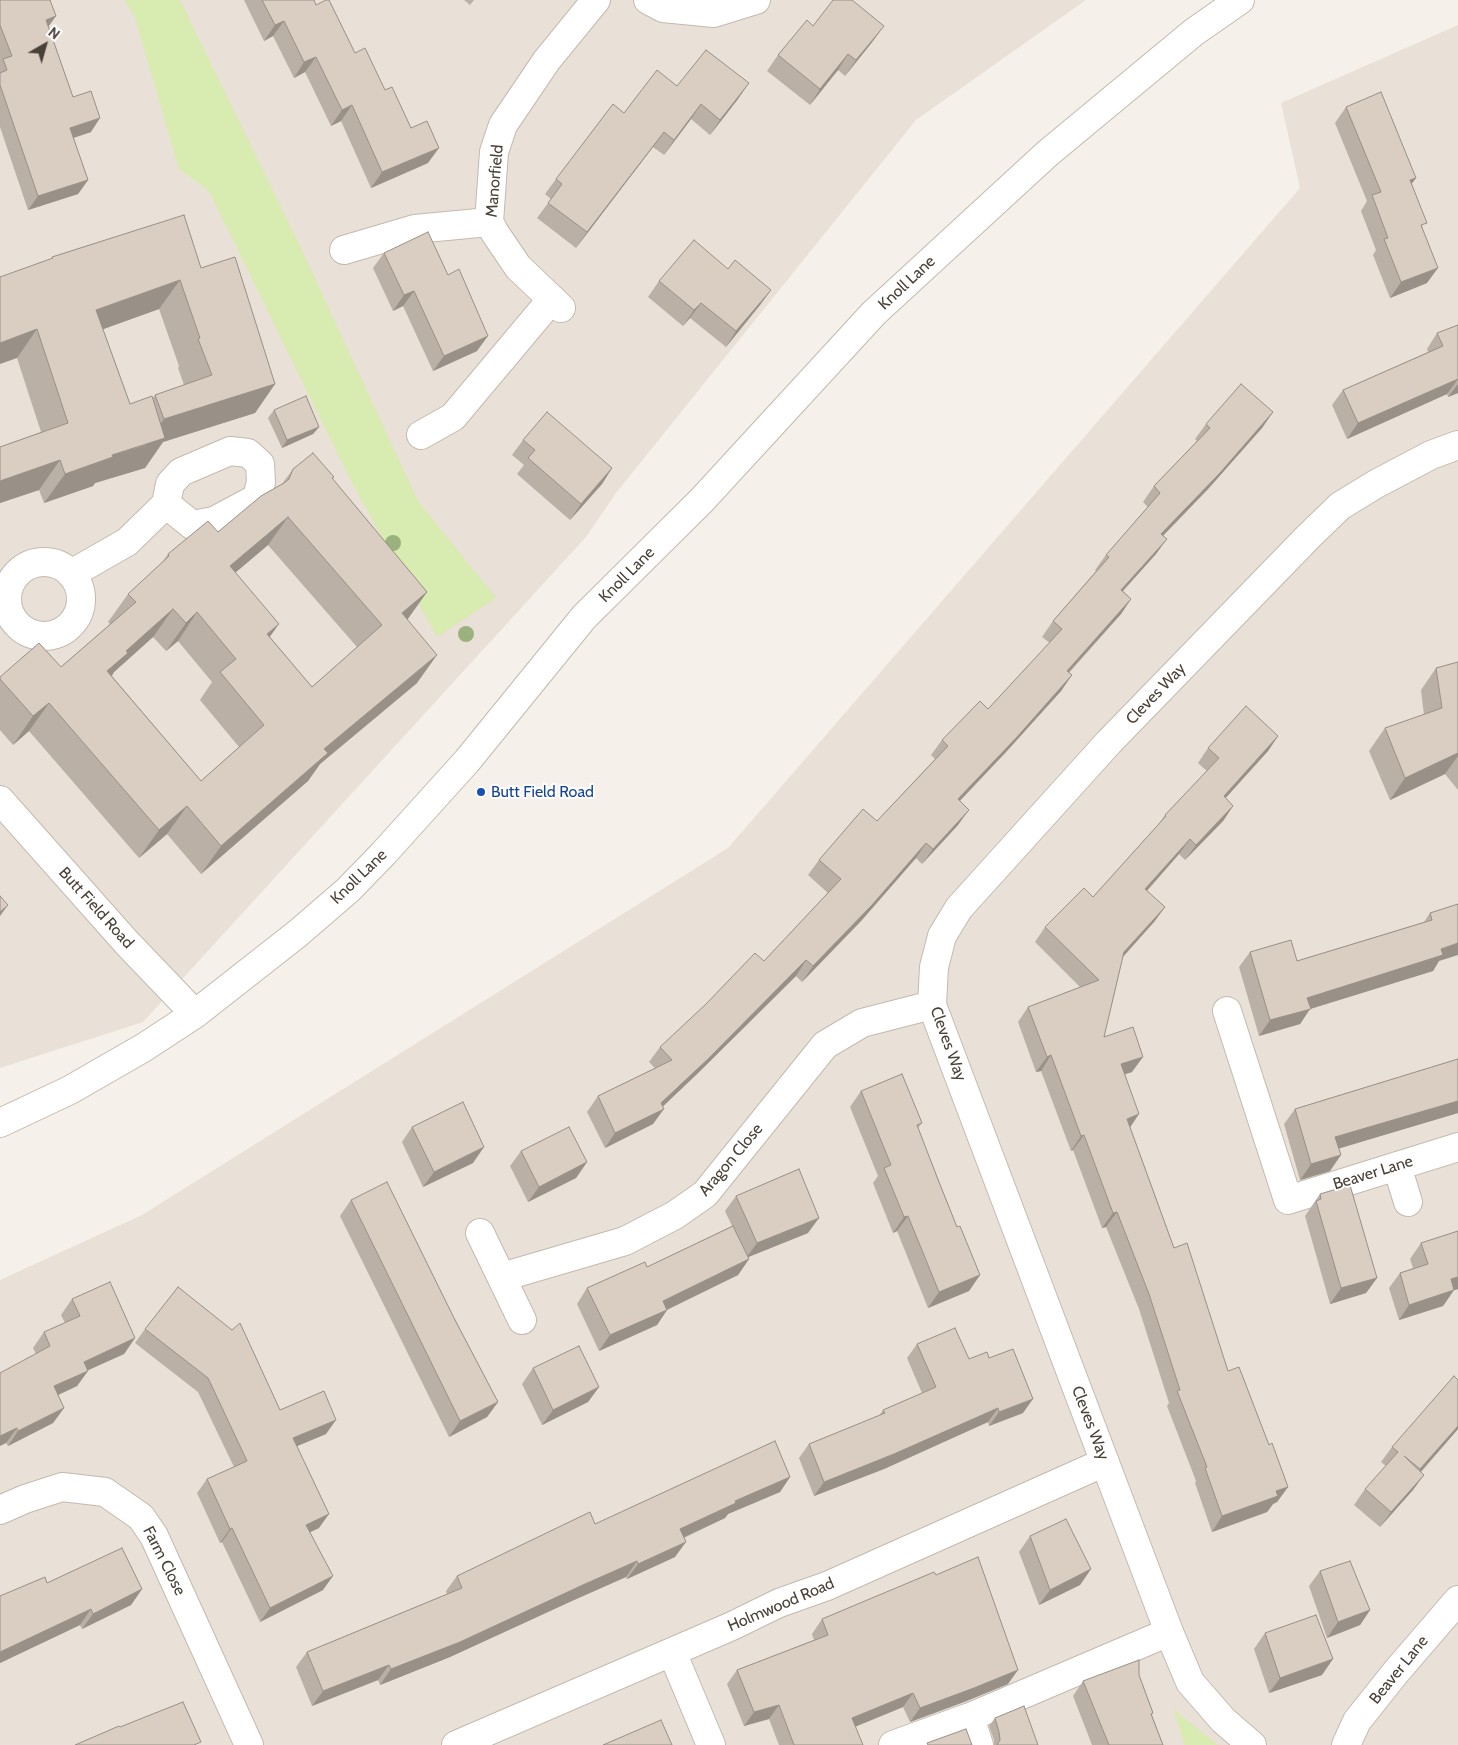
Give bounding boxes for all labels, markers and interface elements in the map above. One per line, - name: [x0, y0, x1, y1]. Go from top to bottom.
- north arrow: [20, 20, 70, 70]
- text: N: [45, 23, 64, 43]
- street label: Manorfield: [482, 144, 508, 218]
- street label: Knoll Lane: [875, 252, 939, 314]
- street label: Knoll Lane: [595, 543, 659, 607]
- street label: Cleves Way: [1122, 659, 1190, 729]
- place label: Butt Field Road: [491, 782, 594, 802]
- marker: Butt Field Road: [475, 786, 487, 798]
- street label: Knoll Lane: [327, 846, 391, 908]
- street label: Butt Field Road: [54, 863, 138, 953]
- street label: Cleves Way: [926, 1004, 970, 1084]
- street label: Aragon Close: [695, 1120, 767, 1200]
- street label: Beaver Lane: [1331, 1152, 1415, 1194]
- street label: Cleves Way: [1067, 1383, 1113, 1463]
- street label: Farm Close: [138, 1523, 190, 1599]
- street label: Holmwood Road: [725, 1574, 837, 1636]
- street label: Beaver Lane: [1366, 1632, 1432, 1708]

